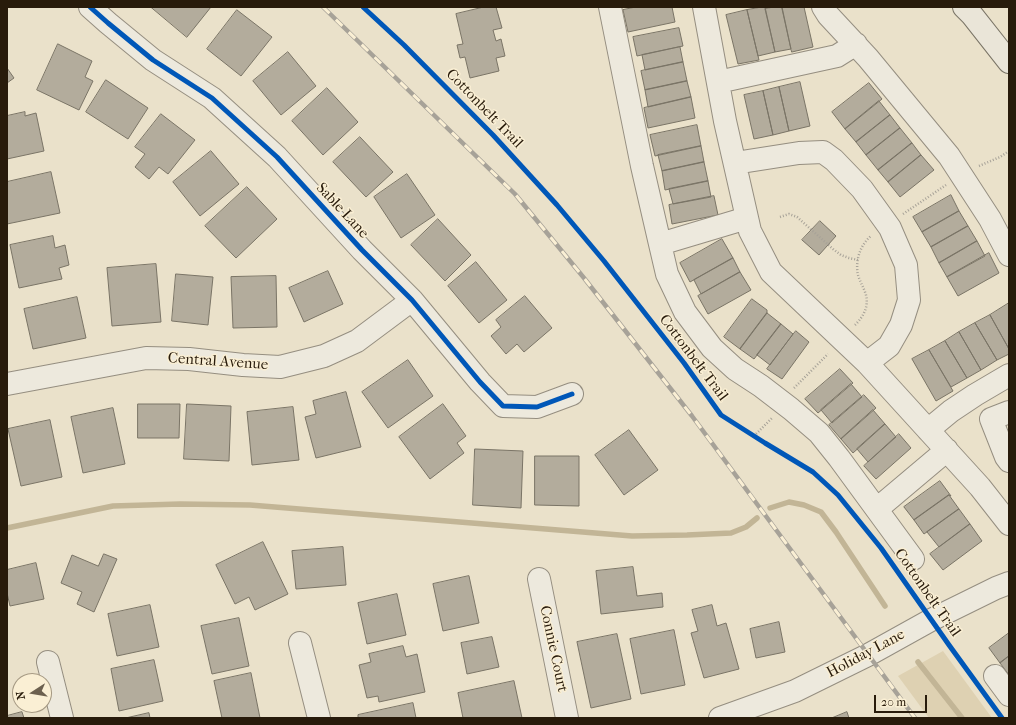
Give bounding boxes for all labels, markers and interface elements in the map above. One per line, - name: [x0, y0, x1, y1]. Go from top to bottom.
- street label: Cottonbelt Trail: [442, 66, 526, 152]
- street label: Sable Lane: [312, 180, 372, 242]
- street label: Cottonbelt Trail: [655, 311, 731, 405]
- street label: Central Avenue: [167, 350, 269, 374]
- street label: Cottonbelt Trail: [890, 546, 964, 640]
- street label: Connie Court: [535, 604, 571, 694]
- street label: Holiday Lane: [824, 626, 908, 682]
- north arrow: [12, 673, 52, 713]
- scale bar: [876, 687, 929, 713]
- text: N: [14, 690, 28, 701]
- text: 20 m: [881, 695, 906, 709]

